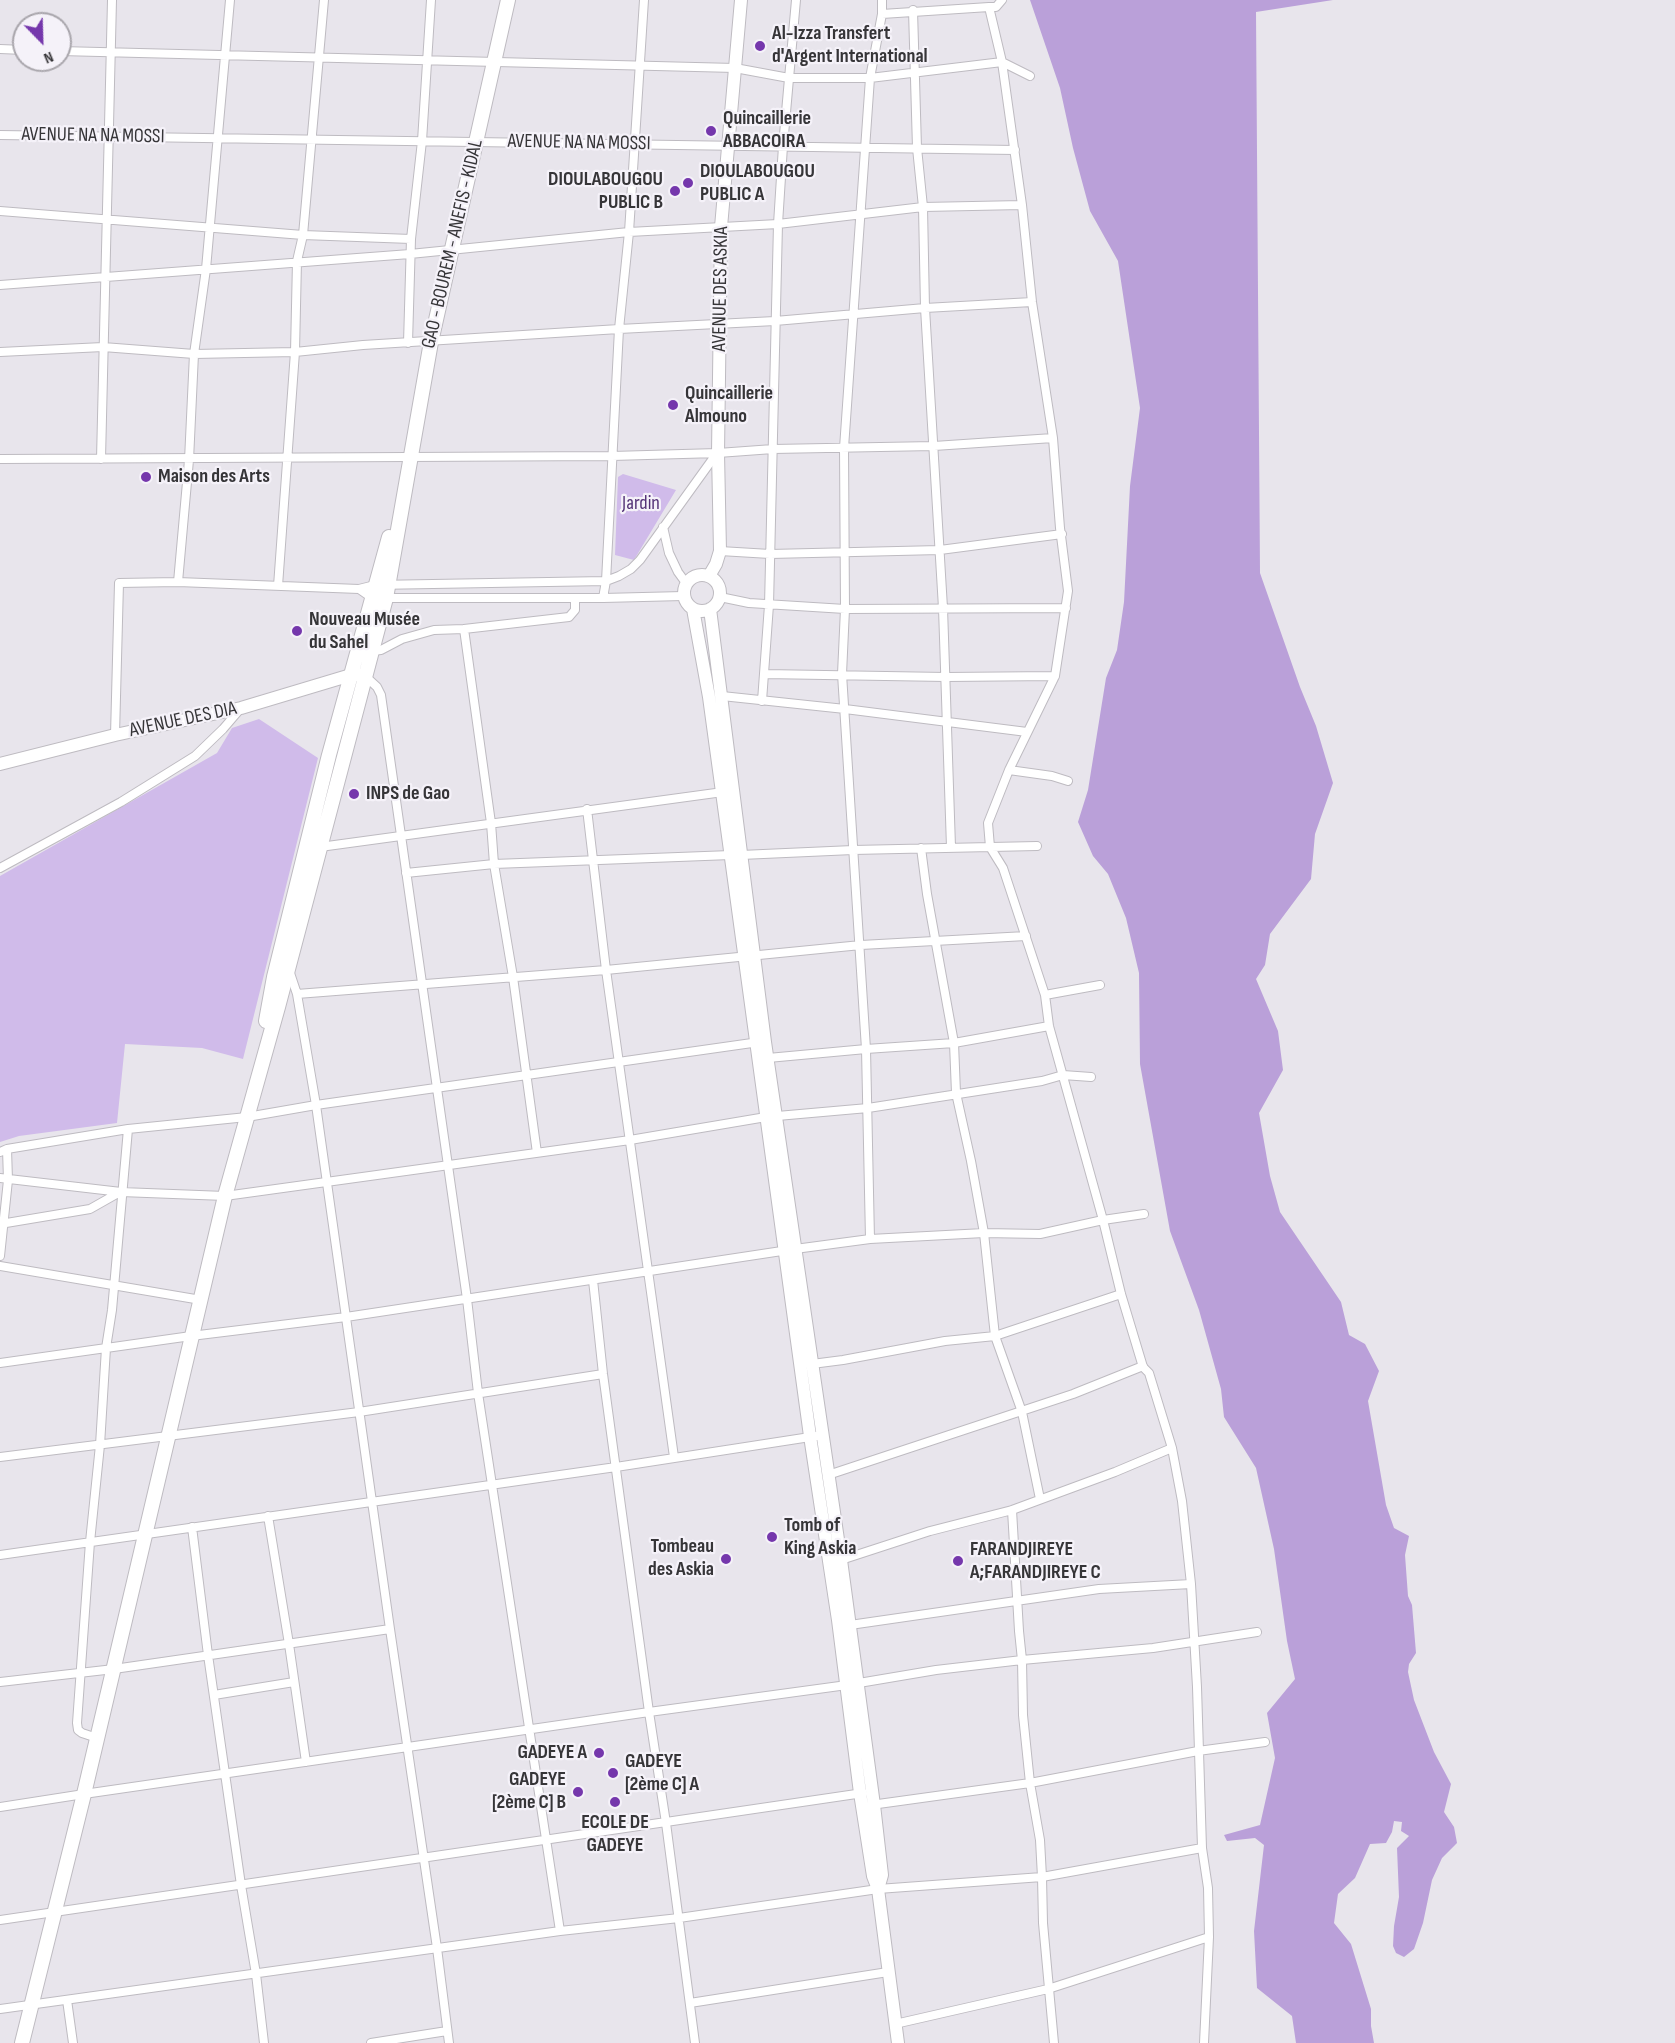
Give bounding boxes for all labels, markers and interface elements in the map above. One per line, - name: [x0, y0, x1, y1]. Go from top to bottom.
- north arrow: [12, 12, 72, 72]
- place label: Al-Izza Transfert d'Argent International: [772, 22, 928, 69]
- marker: Al-Izza Transfert d'Argent International: [753, 39, 767, 53]
- text: N: [41, 47, 56, 68]
- place label: Quincaillerie ABBACOIRA: [723, 107, 811, 154]
- street label: AVENUE NA NA MOSSI: [21, 123, 165, 149]
- marker: Quincaillerie ABBACOIRA: [704, 124, 718, 138]
- street label: AVENUE NA NA MOSSI: [507, 130, 651, 156]
- street label: GAO - BOUREM - ANEFIS - KIDAL: [417, 137, 489, 351]
- place label: DIOULABOUGOU PUBLIC A: [700, 160, 815, 207]
- place label: DIOULABOUGOU PUBLIC B: [548, 168, 663, 215]
- marker: DIOULABOUGOU PUBLIC A: [681, 176, 695, 190]
- marker: DIOULABOUGOU PUBLIC B: [668, 184, 682, 198]
- street label: AVENUE DES ASKIA: [708, 226, 734, 352]
- place label: Quincaillerie Almouno: [685, 382, 773, 429]
- marker: Quincaillerie Almouno: [666, 398, 680, 412]
- place label: Maison des Arts: [158, 465, 270, 489]
- marker: Maison des Arts: [139, 470, 153, 484]
- park label: Jardin: [622, 492, 660, 516]
- place label: Nouveau Musée du Sahel: [309, 608, 420, 655]
- marker: Nouveau Musée du Sahel: [290, 624, 304, 638]
- street label: AVENUE DES DIA: [127, 697, 239, 743]
- place label: INPS de Gao: [366, 782, 450, 806]
- marker: INPS de Gao: [347, 787, 361, 801]
- place label: Tomb of King Askia: [784, 1514, 856, 1561]
- marker: Tomb of King Askia: [765, 1530, 779, 1544]
- place label: Tombeau des Askia: [648, 1535, 714, 1582]
- place label: FARANDJIREYE A;FARANDJIREYE C: [970, 1538, 1101, 1585]
- marker: Tombeau des Askia: [719, 1552, 733, 1566]
- marker: FARANDJIREYE A;FARANDJIREYE C: [951, 1554, 965, 1568]
- place label: GADEYE A: [517, 1741, 587, 1765]
- marker: GADEYE A: [592, 1746, 606, 1760]
- place label: GADEYE [2ème C] A: [625, 1750, 699, 1797]
- marker: GADEYE [2ème C] A: [606, 1766, 620, 1780]
- place label: GADEYE [2ème C] B: [492, 1768, 566, 1815]
- marker: GADEYE [2ème C] B: [571, 1785, 585, 1799]
- marker: ECOLE DE GADEYE: [608, 1795, 622, 1809]
- place label: ECOLE DE GADEYE: [581, 1811, 649, 1858]

